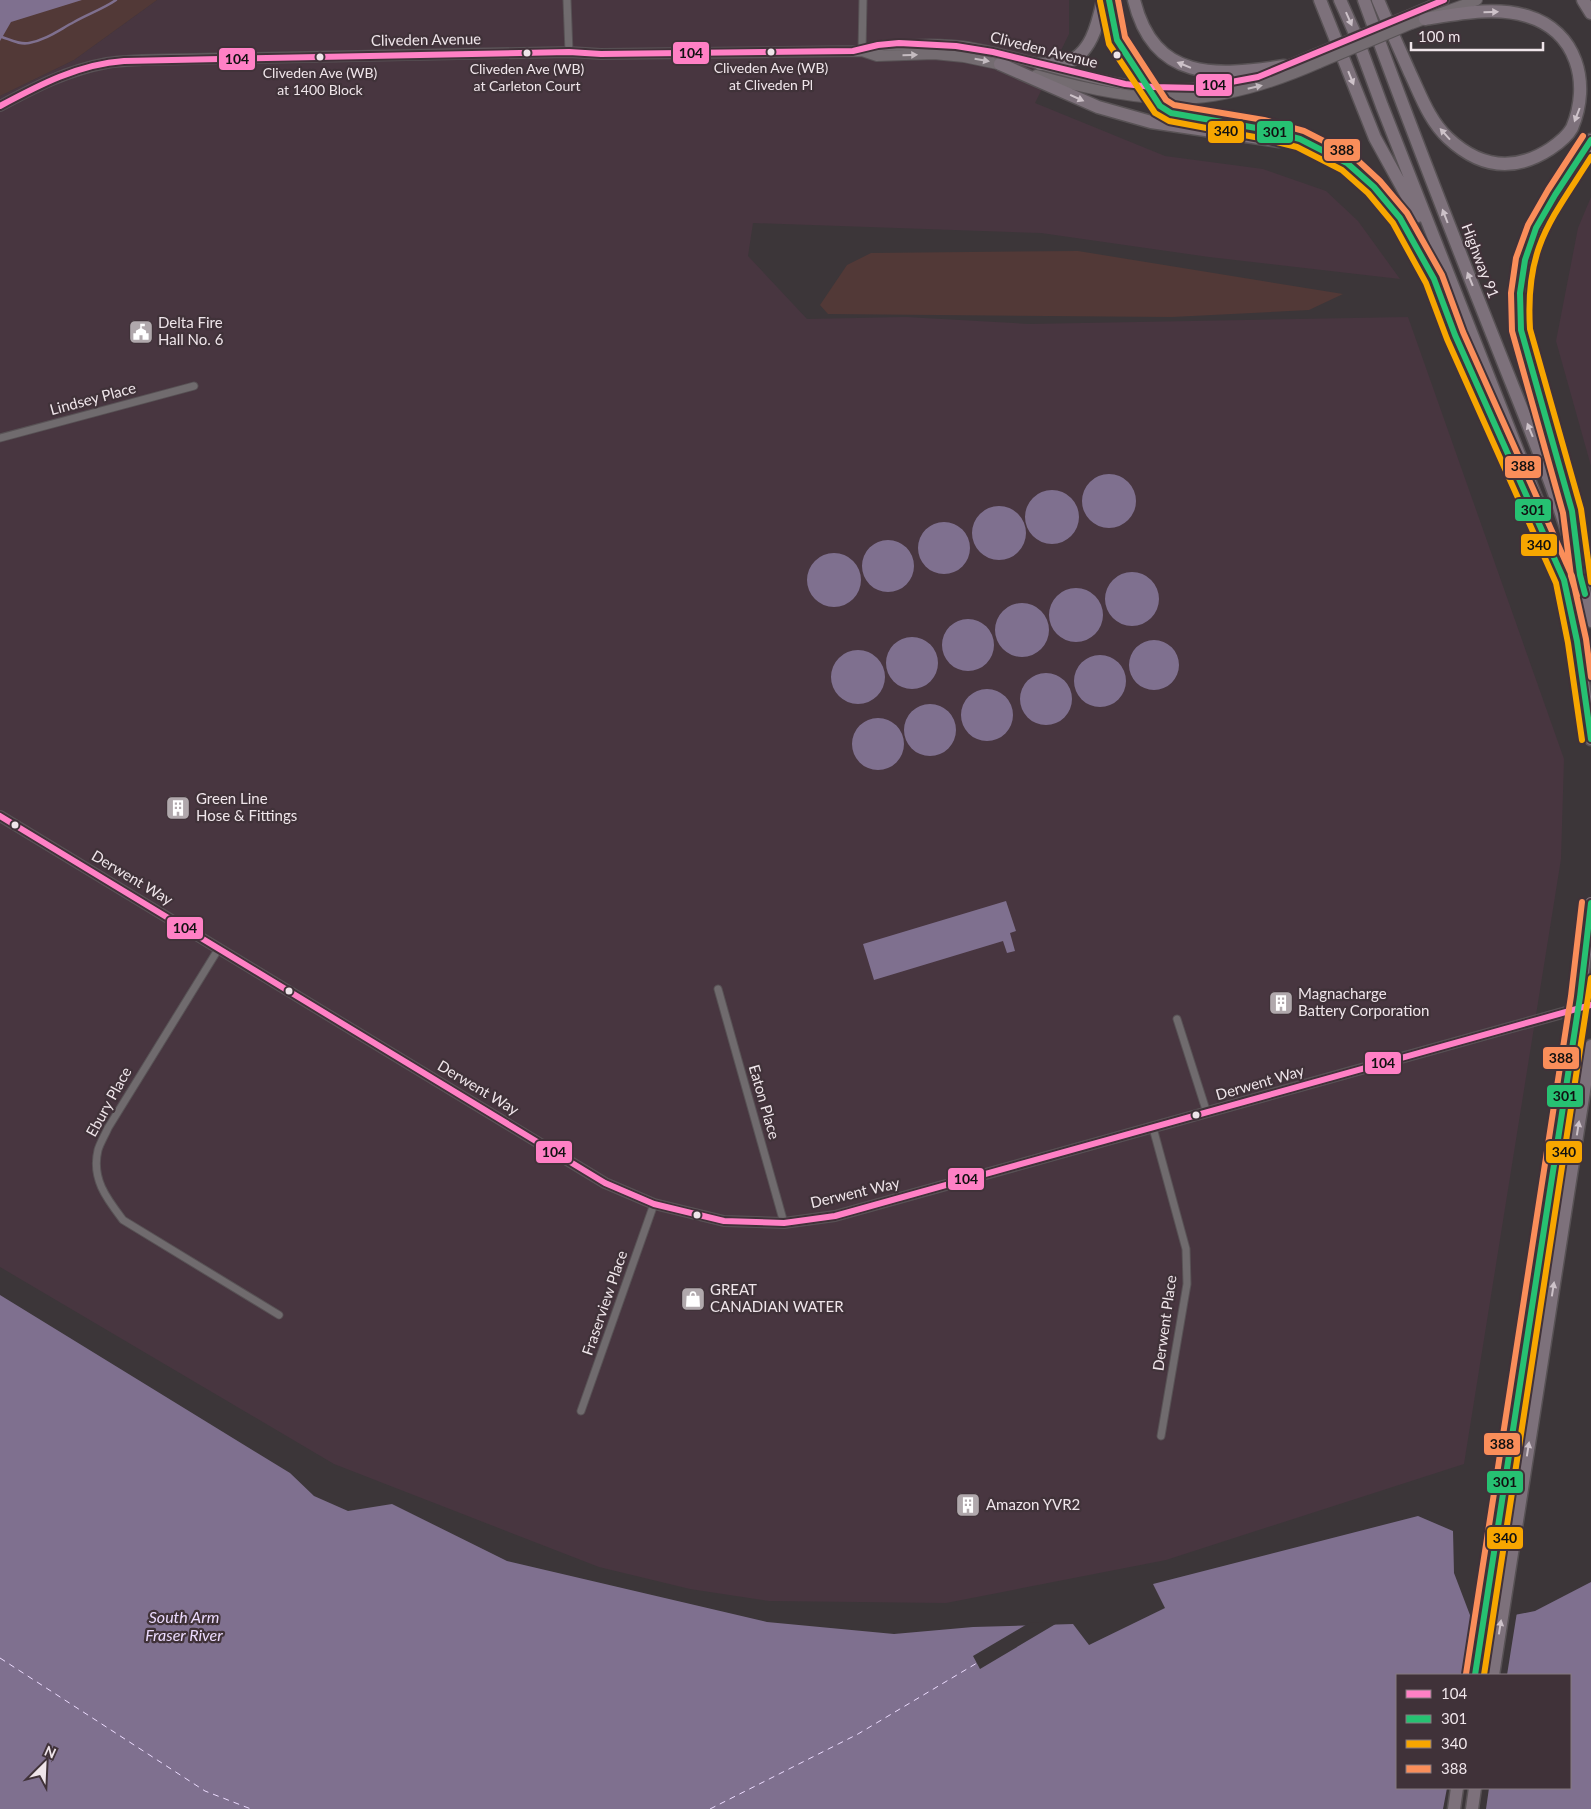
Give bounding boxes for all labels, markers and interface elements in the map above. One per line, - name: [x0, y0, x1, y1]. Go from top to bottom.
- one-way arrow: [1483, 8, 1499, 16]
- one-way arrow: [1345, 12, 1353, 26]
- scale bar: [1411, 20, 1544, 52]
- street label: Cliveden Avenue: [989, 27, 1100, 71]
- text: 100 m: [1418, 27, 1460, 45]
- street label: Cliveden Avenue: [371, 29, 481, 49]
- line badge: 104: [672, 41, 710, 65]
- text: 104: [679, 44, 703, 61]
- line badge: 104: [218, 47, 256, 71]
- marker: Cliveden Ave (WB) at Cliveden Pl: [766, 47, 776, 57]
- marker: Cliveden Ave (WB) at Carleton Court: [522, 48, 532, 58]
- text: 104: [225, 50, 249, 67]
- unlabelled marker: [1112, 50, 1122, 60]
- one-way arrow: [902, 51, 918, 59]
- marker: Cliveden Ave (WB) at 1400 Block: [315, 52, 325, 62]
- one-way arrow: [974, 57, 990, 65]
- place label: Cliveden Ave (WB) at Cliveden Pl: [714, 59, 829, 93]
- place label: Cliveden Ave (WB) at Carleton Court: [470, 60, 585, 94]
- one-way arrow: [1177, 60, 1191, 68]
- place label: Cliveden Ave (WB) at 1400 Block: [263, 64, 378, 98]
- one-way arrow: [1348, 70, 1355, 85]
- line badge: 104: [1195, 73, 1233, 97]
- text: 104: [1202, 76, 1226, 93]
- one-way arrow: [1247, 83, 1262, 91]
- one-way arrow: [1070, 94, 1084, 102]
- one-way arrow: [1573, 108, 1581, 123]
- line badge: 340: [1207, 120, 1245, 144]
- line badge: 301: [1256, 120, 1294, 144]
- text: 340: [1214, 122, 1238, 139]
- text: 301: [1263, 123, 1287, 140]
- one-way arrow: [1439, 129, 1451, 141]
- line badge: 388: [1323, 138, 1361, 162]
- text: 388: [1330, 141, 1354, 158]
- one-way arrow: [1441, 209, 1449, 223]
- street label: Highway 91: [1458, 221, 1503, 301]
- one-way arrow: [1466, 271, 1474, 286]
- place label: Delta Fire Hall No. 6: [158, 313, 224, 348]
- public building icon: Delta Fire Hall No. 6: [128, 319, 154, 345]
- street label: Lindsey Place: [48, 378, 138, 418]
- one-way arrow: [1526, 422, 1534, 437]
- line badge: 388: [1504, 455, 1542, 479]
- text: 388: [1511, 457, 1535, 474]
- line badge: 301: [1514, 498, 1552, 522]
- text: 301: [1521, 501, 1545, 518]
- line badge: 340: [1520, 533, 1558, 557]
- text: 340: [1527, 536, 1551, 553]
- place label: Green Line Hose & Fittings: [196, 789, 297, 824]
- building icon: Green Line Hose & Fittings: [165, 795, 191, 821]
- unlabelled marker: [10, 820, 20, 830]
- street label: Derwent Way: [89, 846, 176, 908]
- line badge: 104: [166, 916, 204, 940]
- text: 104: [173, 919, 197, 936]
- place label: Magnacharge Battery Corporation: [1298, 984, 1429, 1019]
- unlabelled marker: [284, 986, 294, 996]
- building icon: Magnacharge Battery Corporation: [1268, 990, 1294, 1016]
- line badge: 388: [1542, 1046, 1580, 1070]
- text: 388: [1549, 1049, 1573, 1066]
- line badge: 104: [1364, 1051, 1402, 1075]
- text: 104: [1371, 1054, 1395, 1071]
- street label: Derwent Way: [435, 1056, 522, 1118]
- street label: Derwent Way: [1213, 1061, 1306, 1103]
- street label: Eaton Place: [746, 1062, 784, 1141]
- street label: Ebury Place: [82, 1063, 135, 1140]
- line badge: 301: [1546, 1084, 1584, 1108]
- text: 301: [1553, 1087, 1577, 1104]
- unlabelled marker: [1191, 1110, 1201, 1120]
- one-way arrow: [1575, 1120, 1583, 1136]
- line badge: 104: [535, 1140, 573, 1164]
- line badge: 340: [1545, 1140, 1583, 1164]
- text: 104: [542, 1143, 566, 1160]
- text: 340: [1552, 1143, 1576, 1160]
- line badge: 104: [947, 1167, 985, 1191]
- text: 104: [954, 1170, 978, 1187]
- street label: Derwent Way: [808, 1173, 902, 1211]
- unlabelled marker: [692, 1210, 702, 1220]
- street label: Fraserview Place: [578, 1248, 630, 1358]
- street label: Derwent Place: [1148, 1274, 1180, 1372]
- place label: GREAT CANADIAN WATER: [710, 1280, 844, 1315]
- one-way arrow: [1550, 1280, 1558, 1296]
- shop icon: GREAT CANADIAN WATER: [680, 1286, 706, 1312]
- line badge: 388: [1483, 1432, 1521, 1456]
- text: 388: [1490, 1435, 1514, 1452]
- one-way arrow: [1525, 1441, 1533, 1457]
- line badge: 301: [1486, 1470, 1524, 1494]
- text: 301: [1493, 1473, 1517, 1490]
- building icon: Amazon YVR2: [955, 1492, 981, 1518]
- place label: Amazon YVR2: [986, 1495, 1080, 1513]
- line badge: 340: [1486, 1526, 1524, 1550]
- text: 340: [1493, 1529, 1517, 1546]
- water label: South Arm Fraser River: [145, 1607, 223, 1644]
- one-way arrow: [1497, 1619, 1505, 1635]
- legend: [1396, 1674, 1571, 1789]
- text: 104: [1441, 1684, 1467, 1702]
- text: 301: [1441, 1709, 1467, 1727]
- text: 340: [1441, 1734, 1467, 1752]
- north arrow: [20, 1739, 70, 1789]
- text: N: [42, 1742, 59, 1762]
- text: 388: [1441, 1759, 1467, 1777]

